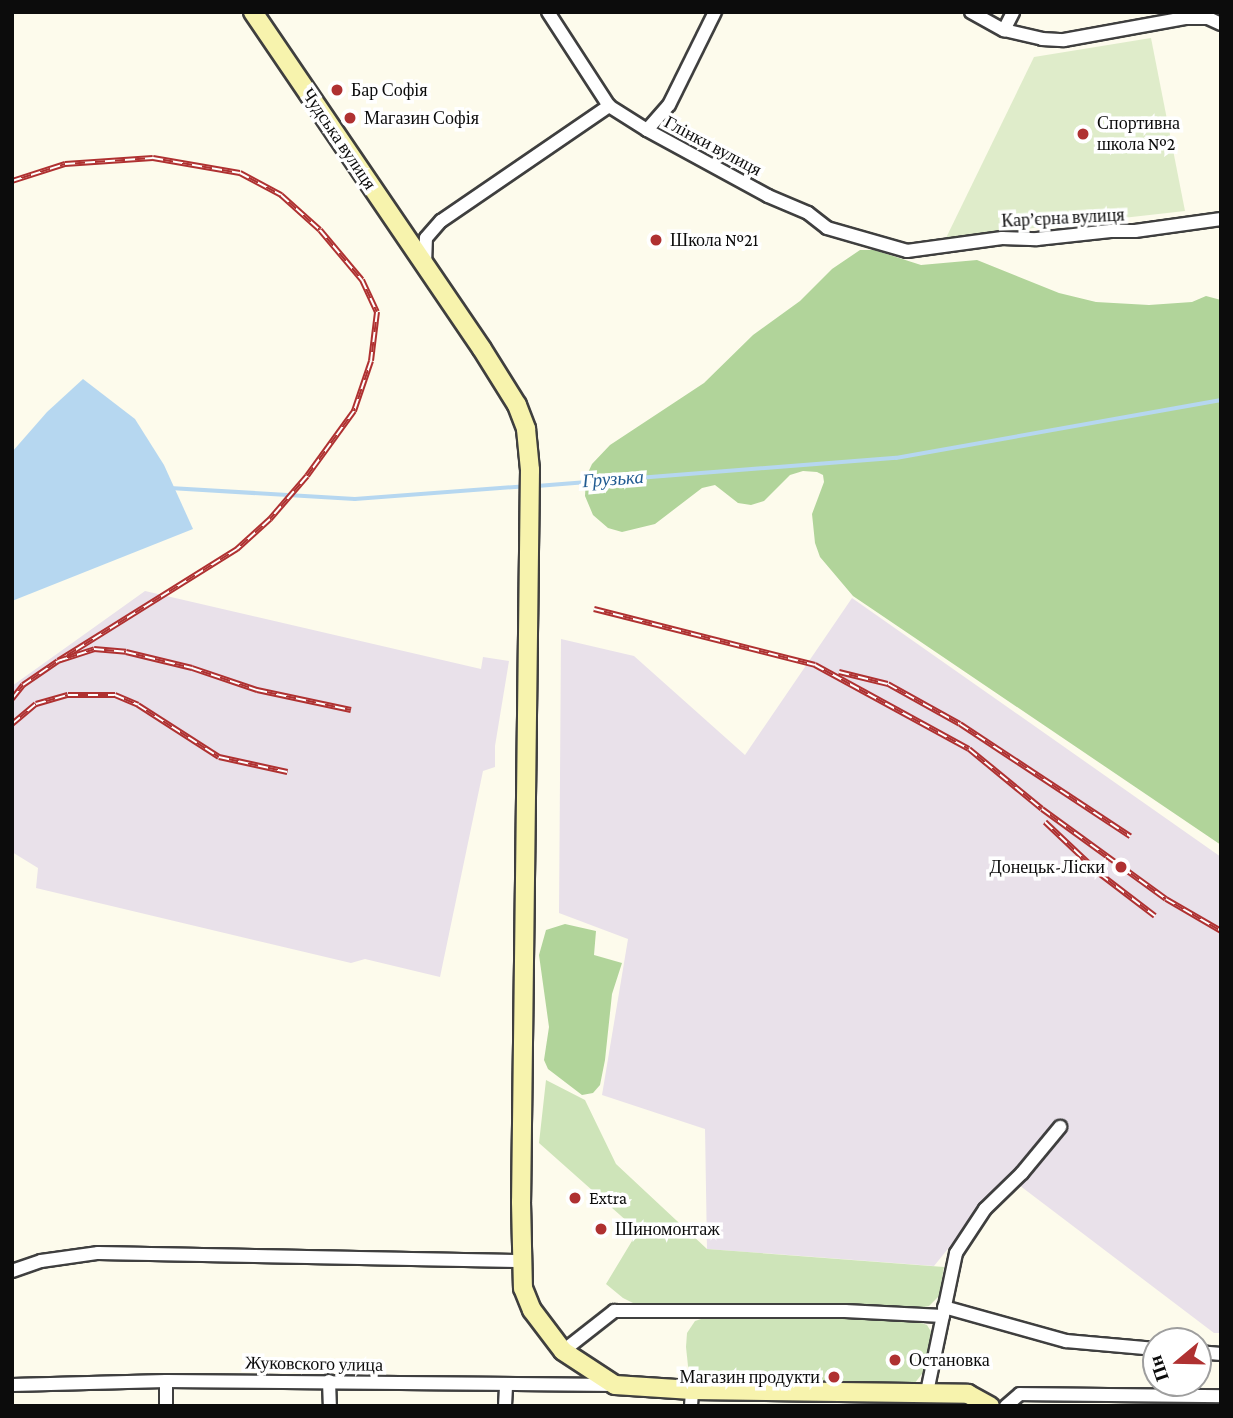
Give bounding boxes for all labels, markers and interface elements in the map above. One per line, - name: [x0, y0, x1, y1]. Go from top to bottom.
- place label: Бар Софія: [351, 79, 428, 101]
- marker: Бар Софія: [329, 82, 345, 98]
- street label: Чудська вулиця: [297, 84, 381, 194]
- place label: Магазин Софія: [364, 107, 479, 129]
- marker: Магазин Софія: [342, 110, 358, 126]
- street label: Глінки вулиця: [661, 111, 765, 181]
- place label: Спортивна школа №2: [1097, 113, 1180, 156]
- marker: Спортивна школа №2: [1075, 126, 1091, 142]
- street label: Кар’єрна вулиця: [1001, 204, 1125, 232]
- place label: Школа №21: [670, 229, 759, 251]
- marker: Школа №21: [648, 232, 664, 248]
- water label: Грузька: [581, 465, 645, 493]
- place label: Донецьк-Ліски: [989, 856, 1105, 878]
- marker: Донецьк-Ліски: [1111, 857, 1131, 877]
- place label: Extra: [589, 1187, 627, 1209]
- marker: Extra: [567, 1190, 583, 1206]
- place label: Шиномонтаж: [615, 1218, 720, 1240]
- marker: Шиномонтаж: [593, 1221, 609, 1237]
- north arrow: [1142, 1327, 1212, 1397]
- place label: Остановка: [909, 1349, 990, 1371]
- street label: Жуковского улица: [245, 1352, 383, 1376]
- marker: Остановка: [887, 1352, 903, 1368]
- text: Пн: [1144, 1353, 1173, 1384]
- place label: Магазин продукти: [680, 1366, 820, 1388]
- marker: Магазин продукти: [826, 1369, 842, 1385]

